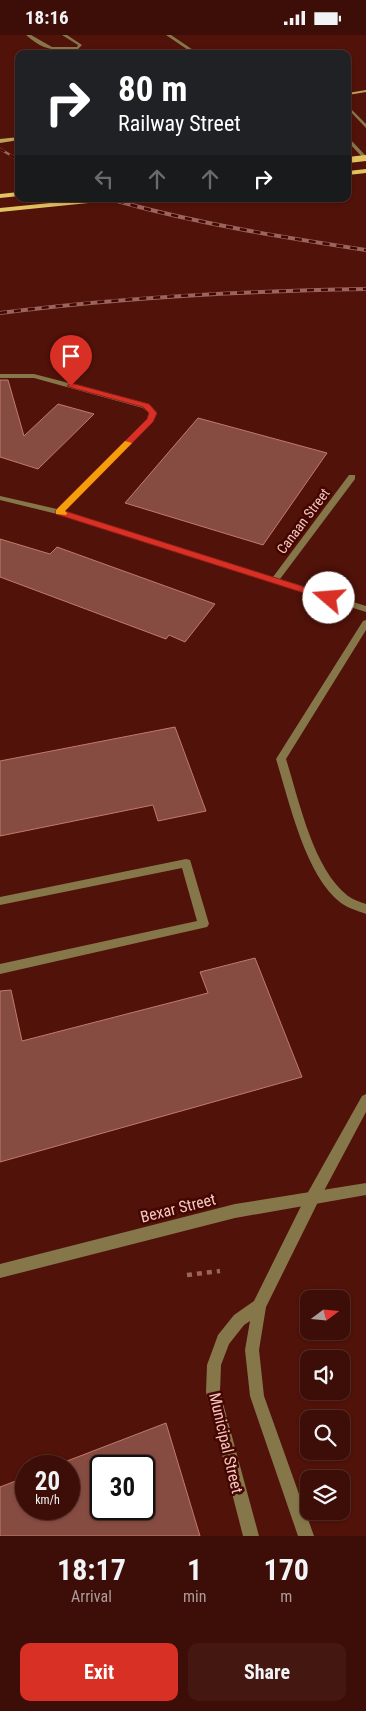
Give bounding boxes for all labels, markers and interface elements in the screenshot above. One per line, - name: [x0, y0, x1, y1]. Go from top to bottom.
- text: 18:16: [25, 6, 69, 29]
- text: 80 m: [118, 69, 187, 110]
- icon: right: [35, 70, 100, 135]
- text: Railway Street: [118, 111, 241, 136]
- icon: left: [90, 165, 118, 193]
- icon: ahead: [143, 165, 171, 193]
- icon: ahead: [196, 165, 224, 193]
- icon: right: [249, 165, 277, 193]
- pin: [50, 335, 92, 386]
- icon: arrive: [57, 342, 85, 370]
- street label: Canaan Street: [273, 485, 333, 557]
- position arrow: [302, 571, 354, 623]
- street label: Bexar Street: [138, 1189, 218, 1227]
- north arrow: [300, 1290, 350, 1340]
- map controls: [300, 1290, 350, 1520]
- button: sound: [300, 1350, 350, 1400]
- street label: Municipal Street: [205, 1391, 247, 1495]
- button: search: [300, 1410, 350, 1460]
- speed limit sign: 30: [90, 1455, 155, 1520]
- text: 20: [35, 1467, 60, 1496]
- button: layers: [300, 1470, 350, 1520]
- text: km/h: [35, 1493, 60, 1507]
- text: 18:17: [57, 1552, 126, 1587]
- text: 1: [187, 1552, 202, 1587]
- text: 170: [263, 1552, 309, 1587]
- text: Arrival: [71, 1587, 112, 1606]
- text: min: [183, 1587, 206, 1606]
- text: m: [280, 1587, 292, 1606]
- button: Exit: [20, 1643, 178, 1701]
- button: Share: [188, 1643, 346, 1701]

